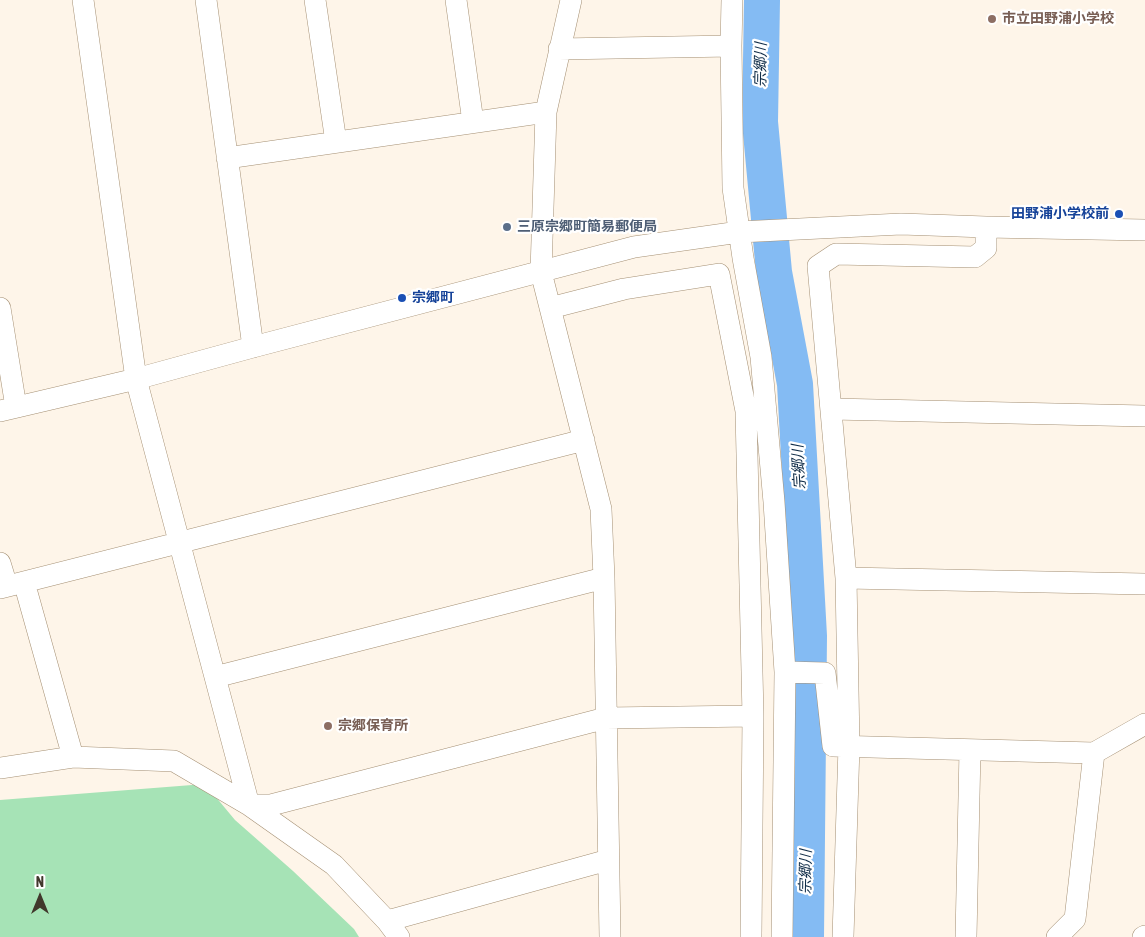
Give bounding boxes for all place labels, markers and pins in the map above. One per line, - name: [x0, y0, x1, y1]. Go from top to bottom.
- place label: 市立田野浦小学校: [1002, 11, 1114, 27]
- marker: 市立田野浦小学校: [986, 13, 998, 25]
- place label: 田野浦小学校前: [1011, 206, 1109, 222]
- marker: 田野浦小学校前: [1113, 208, 1125, 220]
- place label: 三原宗郷町簡易郵便局: [517, 219, 657, 235]
- marker: 三原宗郷町簡易郵便局: [501, 221, 513, 233]
- place label: 宗郷町: [412, 290, 454, 306]
- marker: 宗郷町: [396, 292, 408, 304]
- place label: 宗郷保育所: [338, 718, 408, 734]
- marker: 宗郷保育所: [322, 720, 334, 732]

